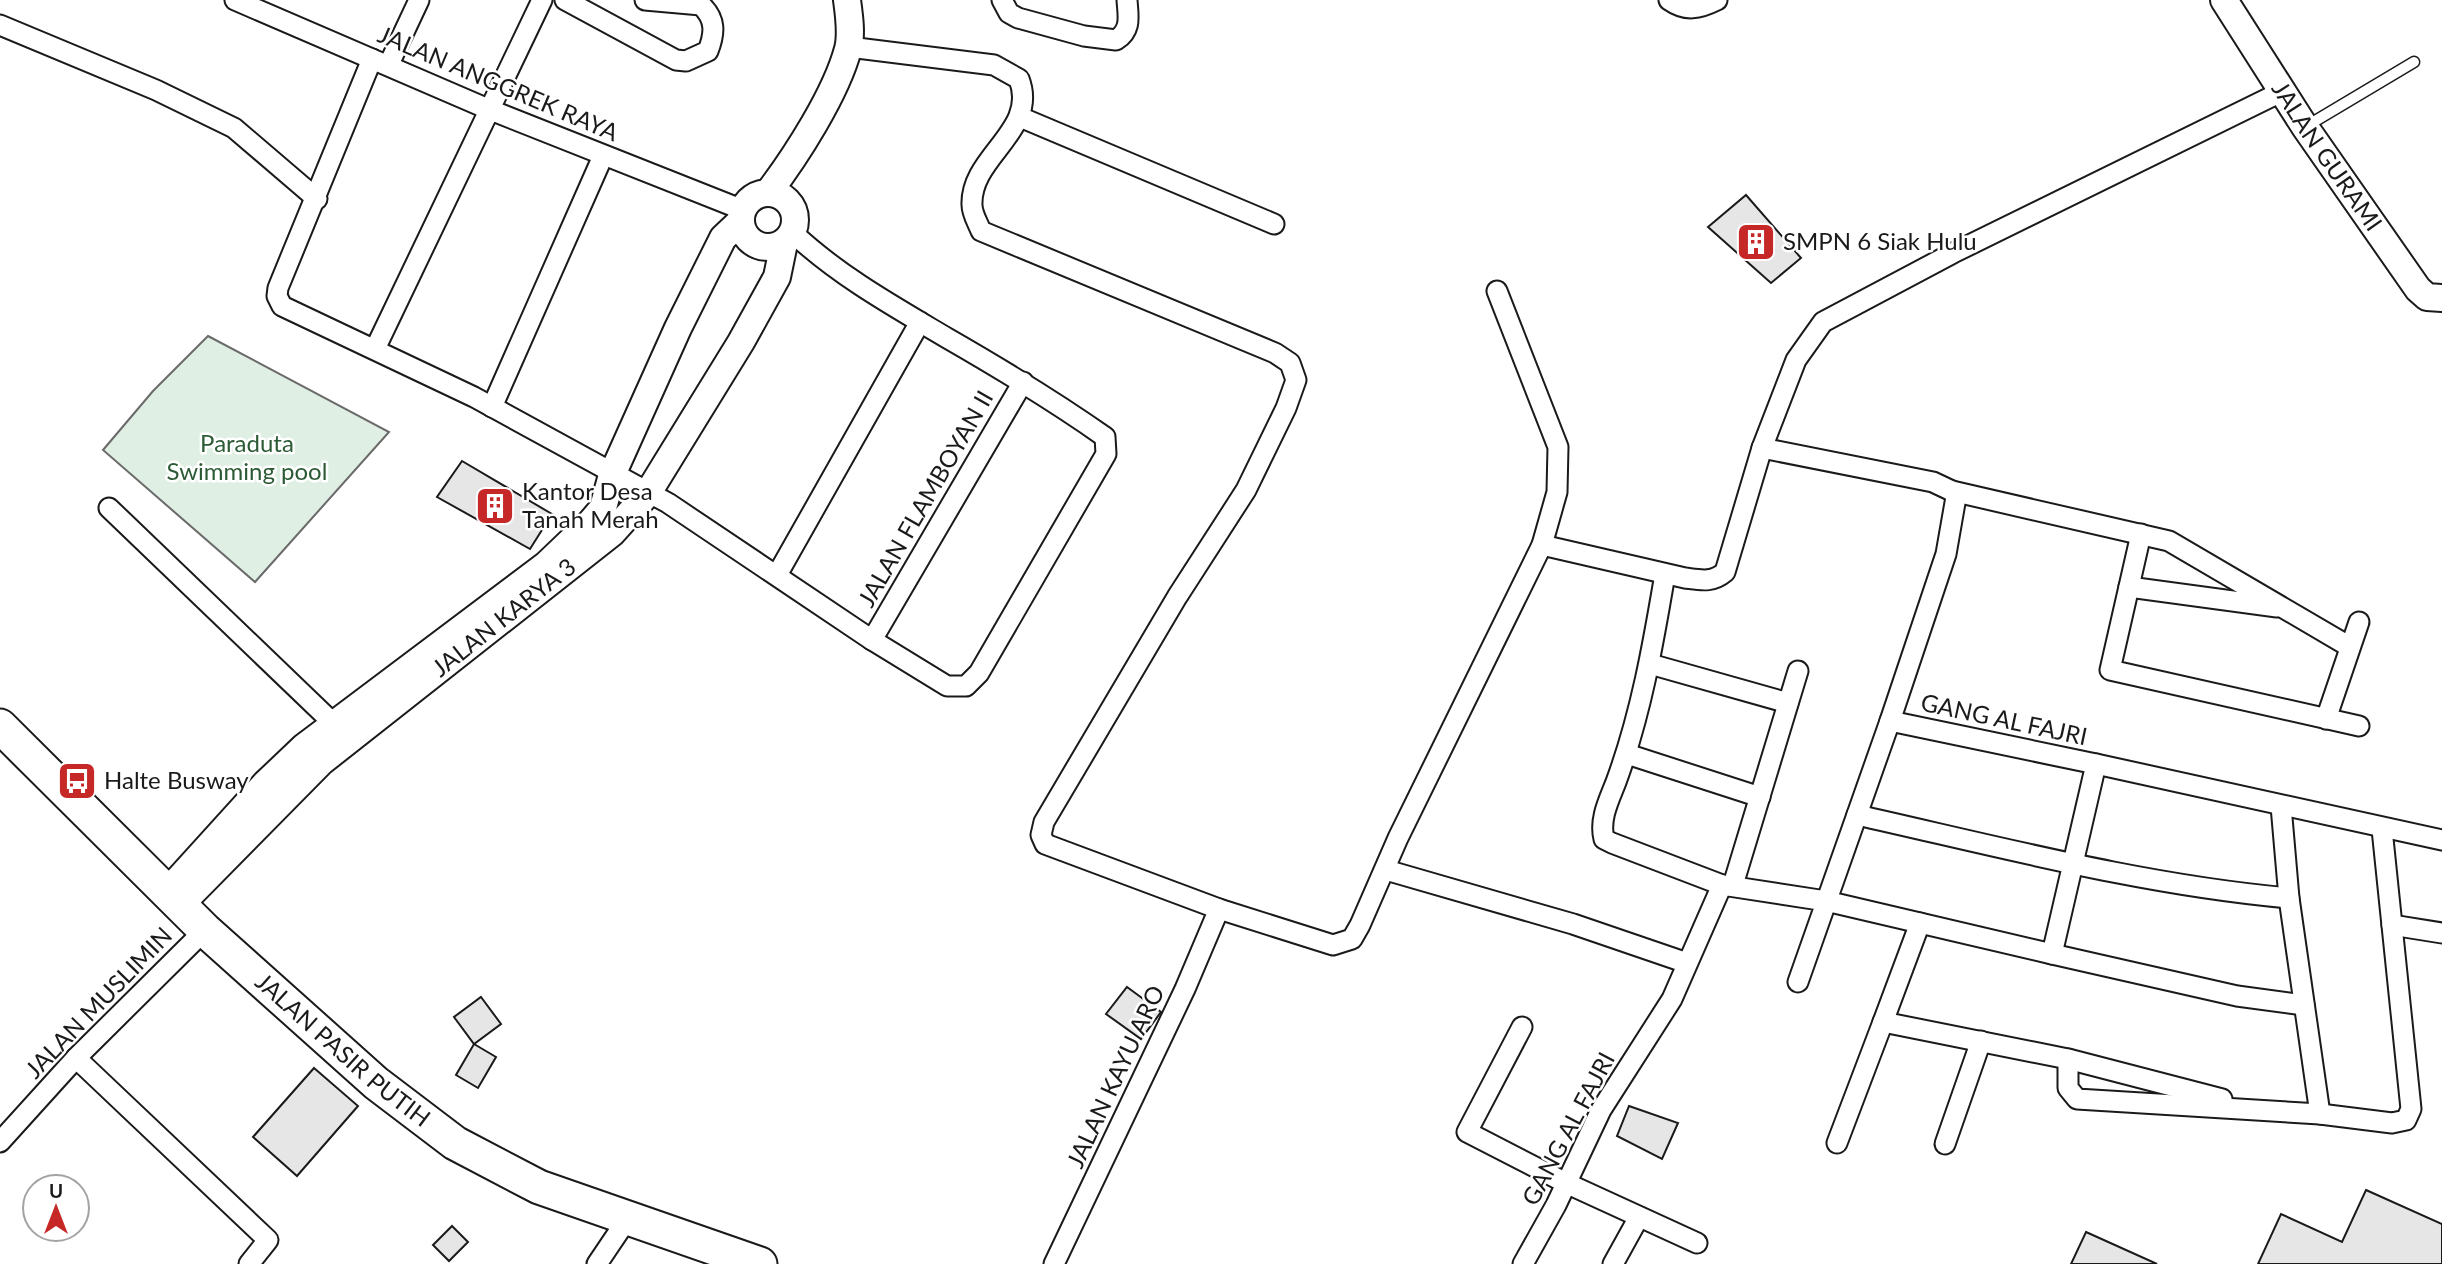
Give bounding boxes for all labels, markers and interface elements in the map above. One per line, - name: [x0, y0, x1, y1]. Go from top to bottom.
- street label: JALAN ANGGREK RAYA: [374, 19, 624, 147]
- street label: JALAN GURAMI: [2267, 75, 2389, 236]
- building icon: SMPN 6 Siak Hulu: [1735, 221, 1777, 263]
- place label: SMPN 6 Siak Hulu: [1783, 226, 1977, 255]
- street label: JALAN FLAMBOYAN II: [851, 385, 998, 612]
- park label: Paraduta Swimming pool: [167, 428, 327, 485]
- place label: Kantor Desa Tanah Merah: [522, 476, 659, 533]
- building icon: Kantor Desa Tanah Merah: [474, 485, 516, 527]
- street label: JALAN KARYA 3: [426, 551, 581, 682]
- street label: GANG AL FAJRI: [1919, 687, 2090, 750]
- bus stop icon: Halte Busway: [56, 760, 98, 802]
- place label: Halte Busway: [104, 765, 249, 794]
- street label: JALAN MUSLIMIN: [19, 920, 177, 1083]
- street label: JALAN PASIR PUTIH: [250, 966, 437, 1132]
- street label: JALAN KAYU ARO: [1060, 981, 1170, 1172]
- street label: GANG AL FAJRI: [1515, 1047, 1620, 1210]
- north arrow: [21, 1173, 91, 1243]
- text: U: [49, 1179, 63, 1202]

